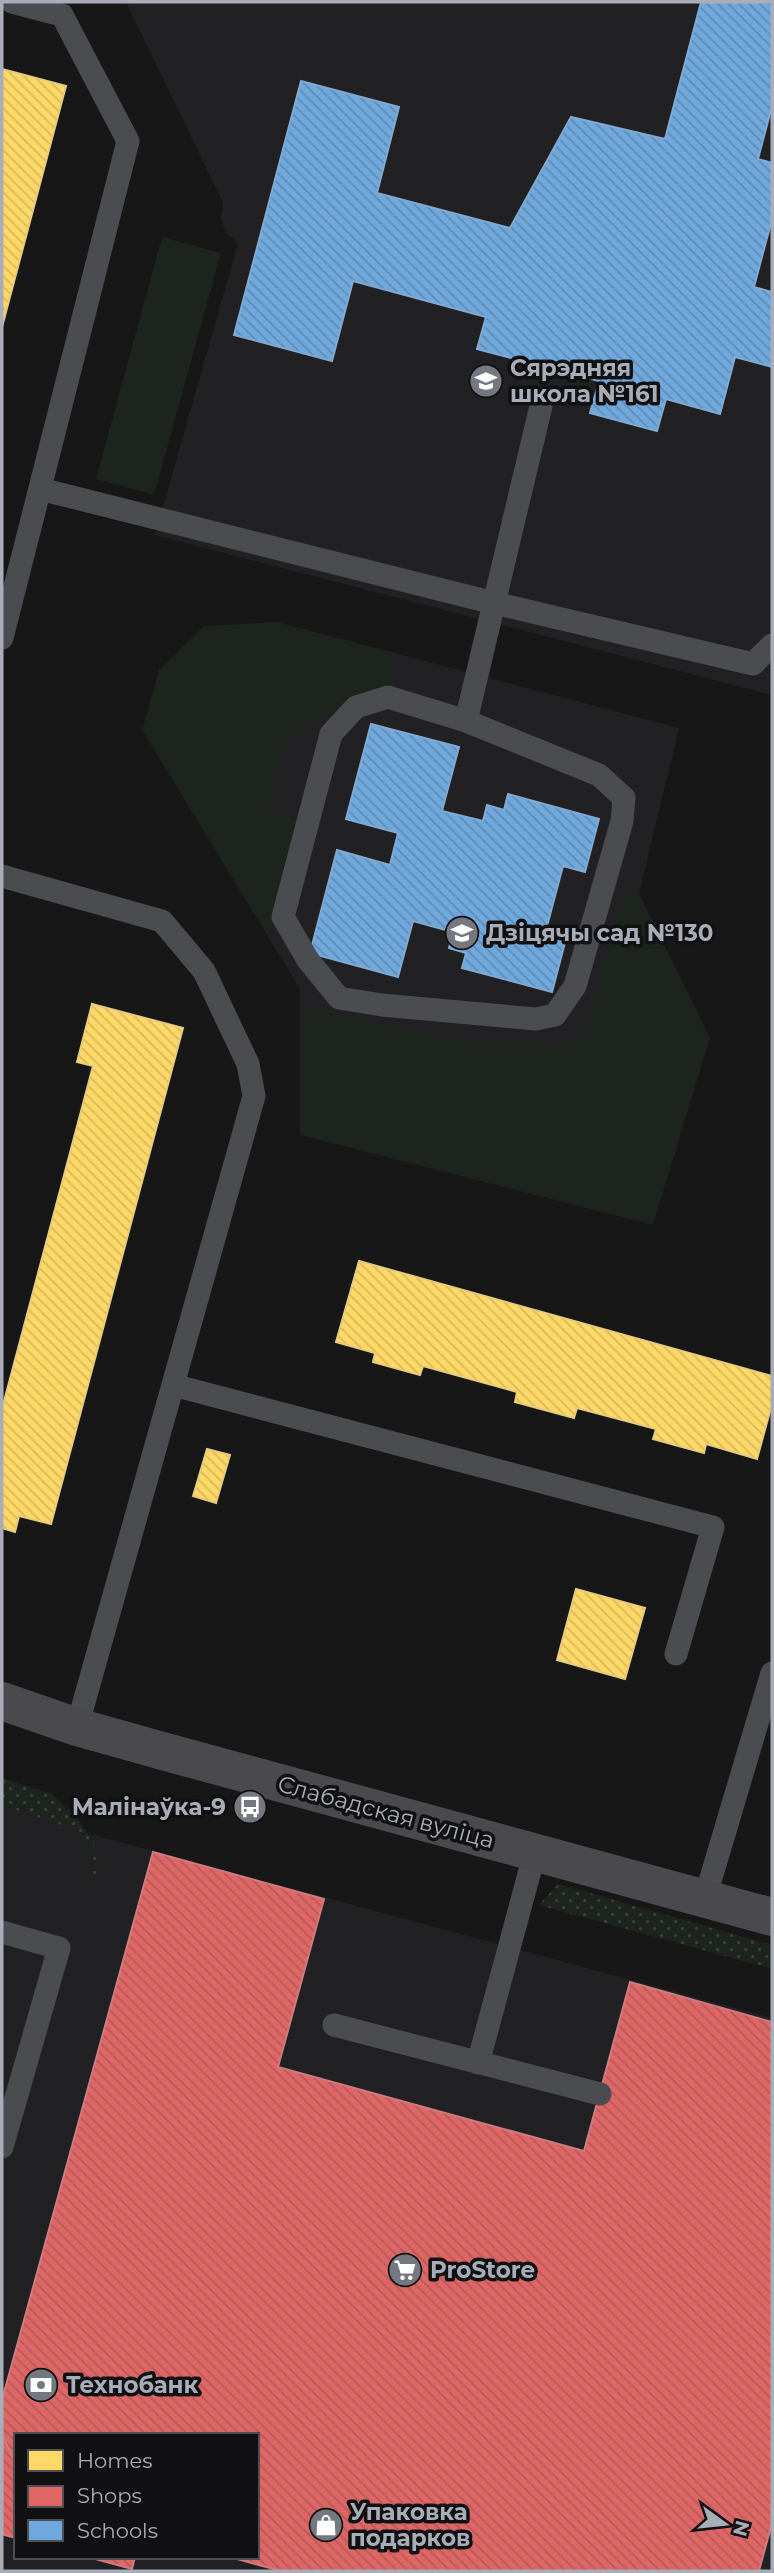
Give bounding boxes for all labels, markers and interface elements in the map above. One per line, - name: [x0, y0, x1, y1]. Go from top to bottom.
- place label: Сярэдняя школа №161: [510, 354, 659, 408]
- school or university icon: Сярэдняя школа №161: [467, 362, 505, 400]
- school or university icon: Дзіцячы сад №130: [443, 914, 481, 952]
- place label: Дзіцячы сад №130: [486, 919, 713, 947]
- street label: Слабадская вуліца: [275, 1770, 497, 1854]
- bus stop icon: Малінаўка-9: [231, 1788, 269, 1826]
- place label: Малінаўка-9: [72, 1793, 226, 1821]
- supermarket icon: ProStore: [386, 2251, 424, 2289]
- place label: ProStore: [430, 2256, 535, 2284]
- bank icon: Технобанк: [22, 2366, 60, 2404]
- place label: Технобанк: [66, 2371, 199, 2399]
- legend: [14, 2433, 259, 2559]
- text: Homes: [77, 2448, 152, 2473]
- text: Shops: [77, 2483, 142, 2508]
- north arrow: [690, 2489, 760, 2559]
- place label: Упаковка подарков: [350, 2498, 470, 2552]
- shop icon: Упаковка подарков: [307, 2506, 345, 2544]
- text: Schools: [77, 2518, 158, 2543]
- text: N: [728, 2518, 754, 2539]

